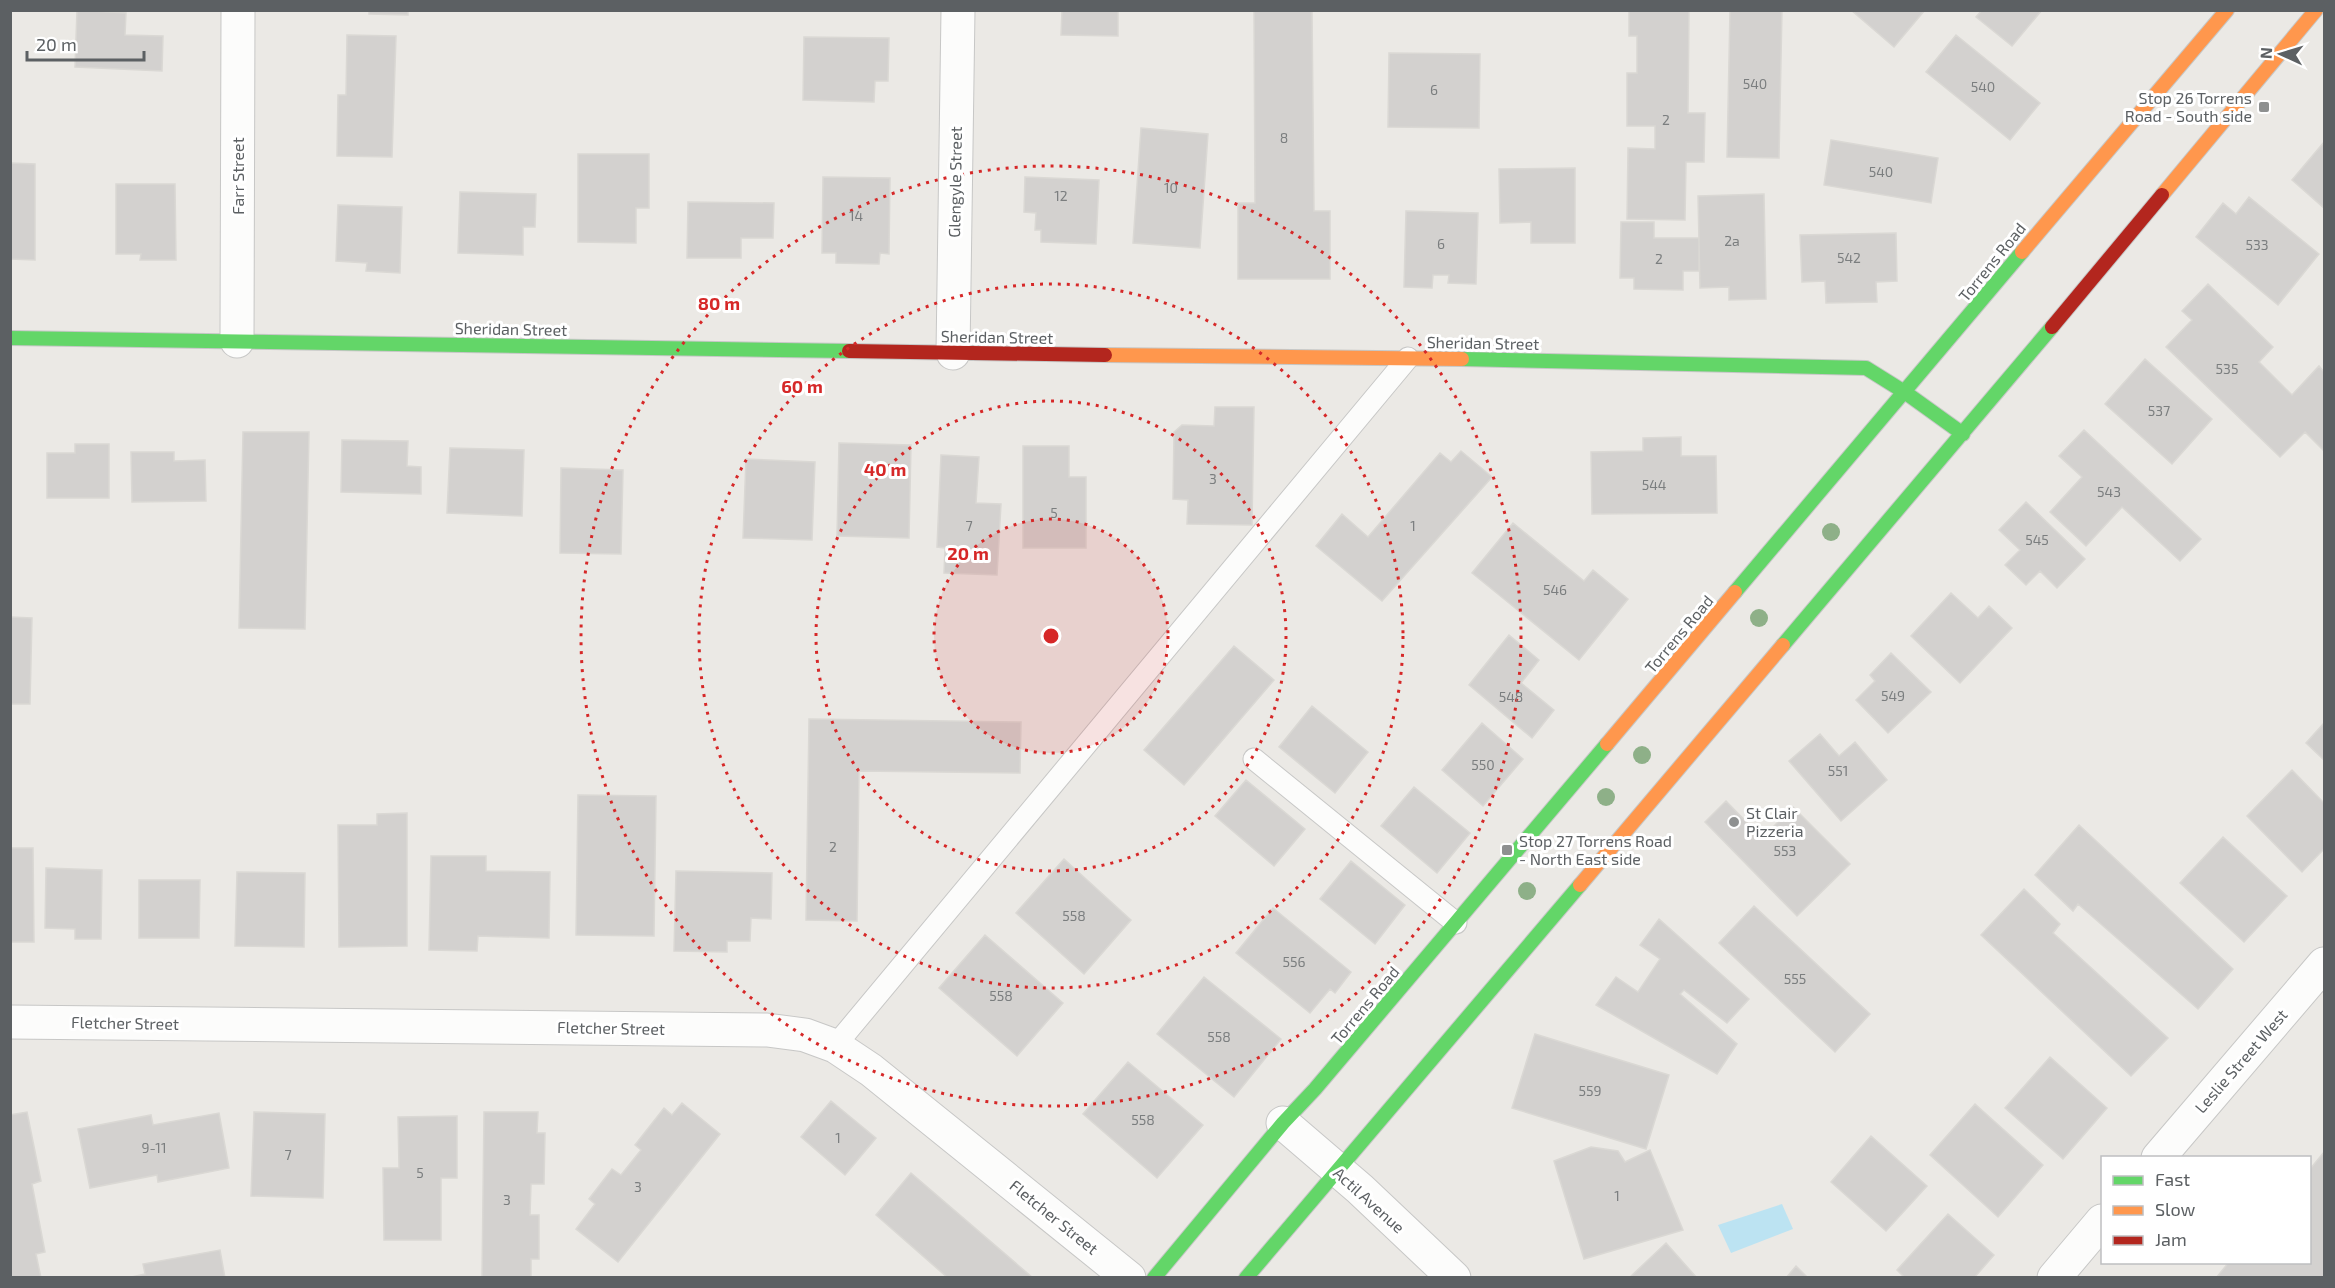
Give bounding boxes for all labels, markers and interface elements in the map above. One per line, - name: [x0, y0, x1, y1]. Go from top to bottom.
- scale bar: [27, 24, 144, 62]
- north arrow: [2251, 24, 2311, 84]
- text: 20 m: [36, 33, 77, 55]
- text: N: [2256, 46, 2275, 59]
- house number: 540: [1743, 75, 1767, 92]
- house number: 540: [1971, 78, 1995, 95]
- house number: 6: [1430, 81, 1438, 98]
- place label: Stop 26 Torrens Road - South side: [2125, 88, 2252, 125]
- marker: Stop 26 Torrens Road - South side: [2257, 100, 2271, 114]
- house number: 2: [1662, 111, 1670, 128]
- street label: Glengyle Street: [944, 126, 965, 238]
- house number: 8: [1280, 129, 1288, 146]
- street label: Farr Street: [228, 137, 247, 215]
- house number: 540: [1869, 163, 1893, 180]
- house number: 10: [1164, 179, 1178, 196]
- house number: 12: [1054, 187, 1068, 204]
- house number: 14: [849, 207, 863, 224]
- street label: Torrens Road: [1954, 219, 2029, 305]
- house number: 2a: [1724, 232, 1740, 249]
- house number: 6: [1437, 235, 1445, 252]
- house number: 533: [2245, 236, 2269, 253]
- house number: 542: [1837, 249, 1861, 266]
- house number: 2: [1655, 250, 1663, 267]
- text: 80 m: [698, 292, 740, 314]
- street label: Sheridan Street: [455, 318, 567, 339]
- street label: Sheridan Street: [941, 326, 1053, 347]
- street label: Sheridan Street: [1427, 332, 1539, 353]
- house number: 535: [2216, 360, 2238, 377]
- text: 60 m: [781, 375, 823, 397]
- house number: 537: [2148, 402, 2170, 419]
- text: 40 m: [864, 458, 906, 480]
- house number: 3: [1209, 470, 1217, 487]
- house number: 544: [1642, 476, 1666, 493]
- house number: 543: [2097, 483, 2121, 500]
- house number: 5: [1050, 504, 1058, 521]
- house number: 7: [965, 517, 973, 534]
- house number: 1: [1410, 517, 1416, 534]
- house number: 545: [2025, 531, 2049, 548]
- text: 20 m: [947, 542, 989, 564]
- house number: 546: [1543, 581, 1567, 598]
- street label: Torrens Road: [1641, 591, 1717, 676]
- centre of rings: [1041, 626, 1061, 646]
- house number: 549: [1881, 687, 1905, 704]
- house number: 548: [1499, 688, 1523, 705]
- house number: 550: [1471, 756, 1495, 773]
- house number: 551: [1828, 762, 1848, 779]
- place label: St Clair Pizzeria: [1746, 803, 1803, 840]
- marker: St Clair Pizzeria: [1727, 815, 1741, 829]
- place label: Stop 27 Torrens Road - North East side: [1519, 831, 1672, 868]
- house number: 2: [829, 838, 837, 855]
- house number: 553: [1774, 842, 1796, 859]
- marker: Stop 27 Torrens Road - North East side: [1500, 843, 1514, 857]
- house number: 558: [1062, 907, 1086, 924]
- house number: 556: [1282, 953, 1306, 970]
- street label: Torrens Road: [1327, 962, 1403, 1047]
- house number: 555: [1784, 970, 1806, 987]
- house number: 558: [989, 987, 1013, 1004]
- street label: Leslie Street West: [2190, 1005, 2291, 1116]
- street label: Fletcher Street: [71, 1012, 179, 1033]
- street label: Fletcher Street: [557, 1017, 665, 1038]
- house number: 558: [1207, 1028, 1231, 1045]
- house number: 559: [1578, 1082, 1602, 1099]
- house number: 558: [1131, 1111, 1155, 1128]
- house number: 1: [835, 1129, 841, 1146]
- house number: 9-11: [142, 1139, 167, 1156]
- house number: 7: [284, 1146, 292, 1163]
- legend: [2101, 1156, 2311, 1264]
- street label: Actil Avenue: [1330, 1163, 1409, 1236]
- house number: 5: [416, 1164, 424, 1181]
- text: Fast: [2155, 1168, 2190, 1190]
- street label: Fletcher Street: [1006, 1175, 1102, 1258]
- house number: 3: [634, 1178, 642, 1195]
- house number: 1: [1614, 1187, 1620, 1204]
- house number: 3: [503, 1191, 511, 1208]
- text: Slow: [2155, 1198, 2196, 1220]
- text: Jam: [2155, 1228, 2187, 1250]

